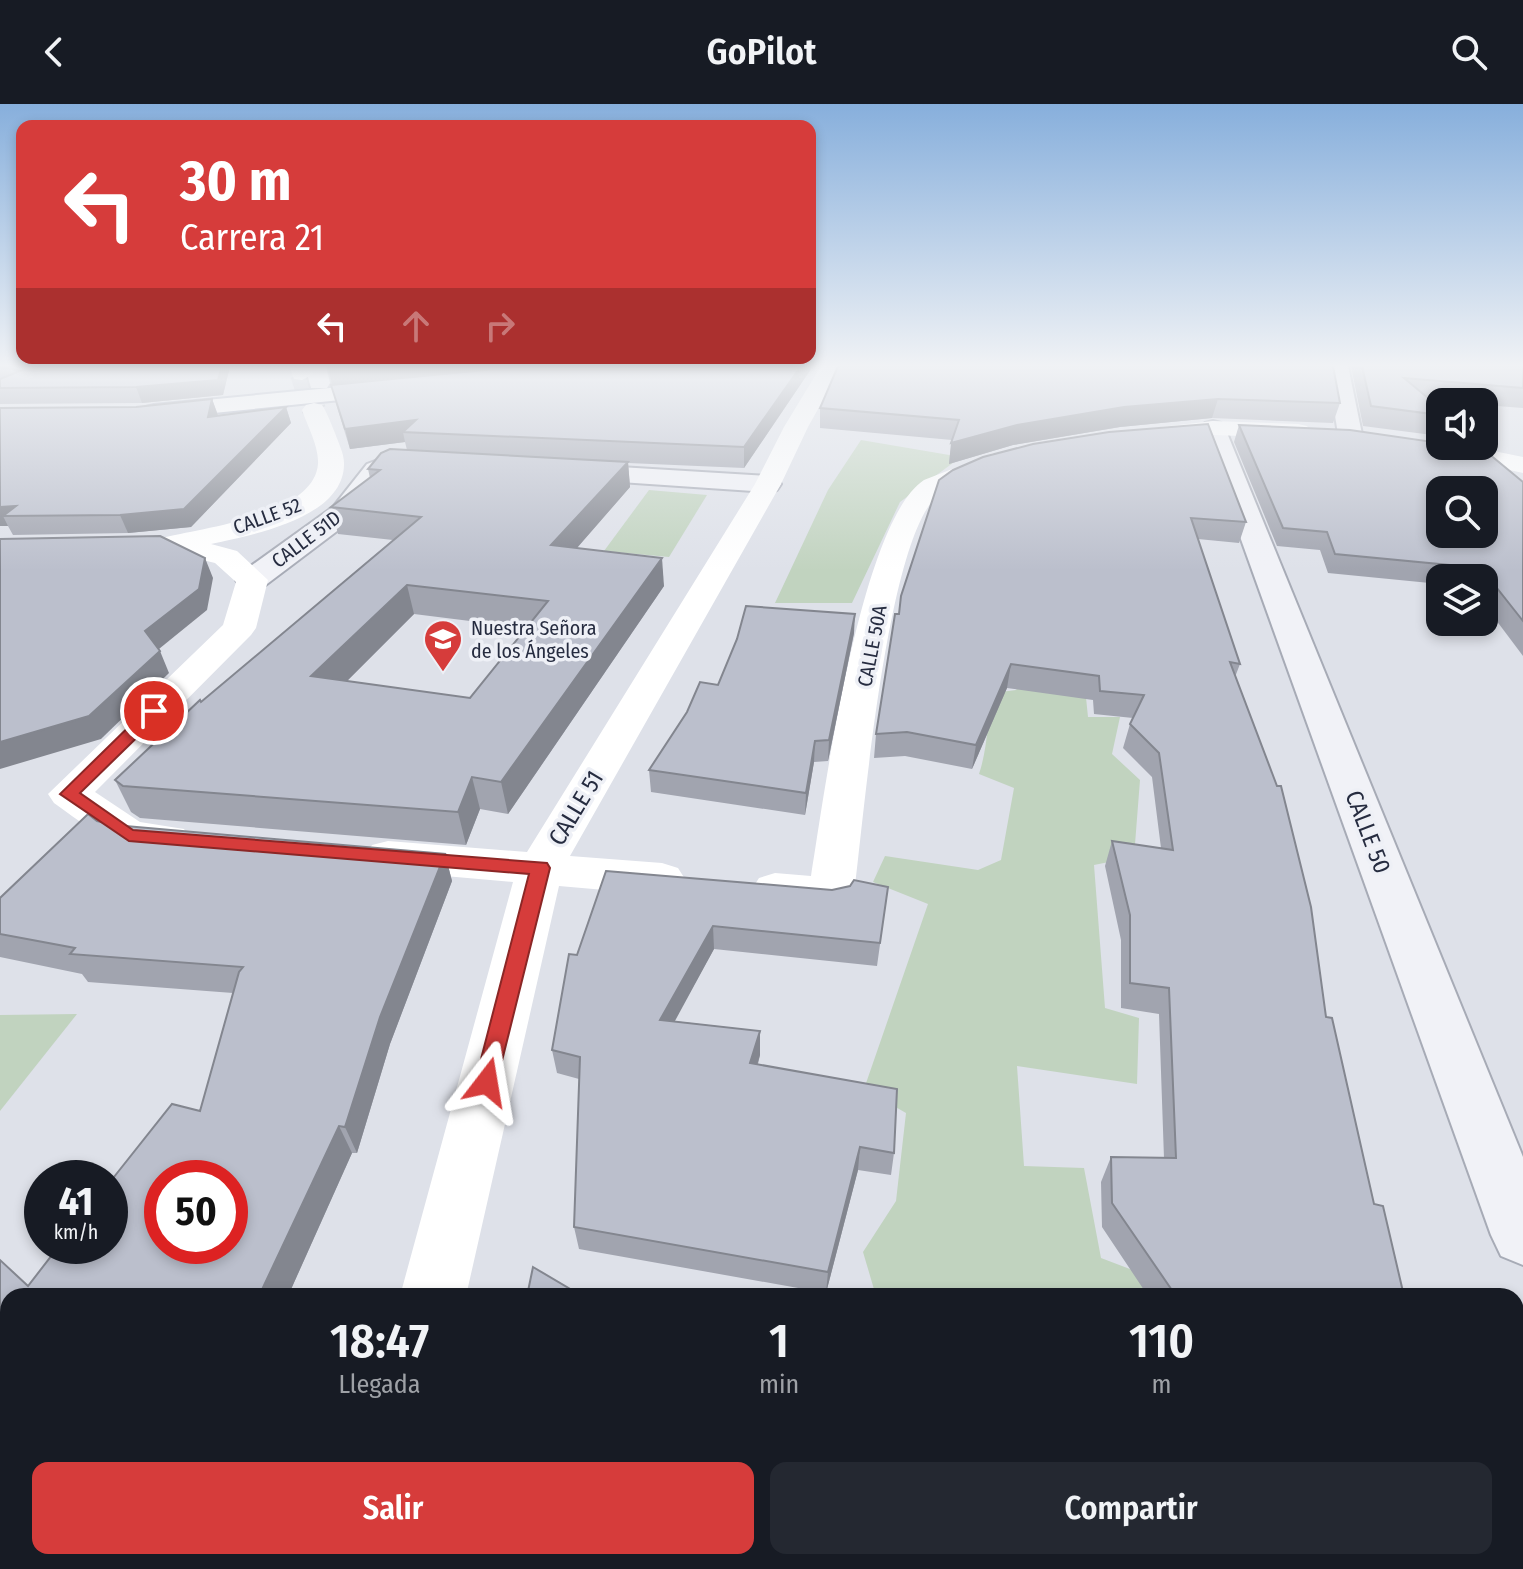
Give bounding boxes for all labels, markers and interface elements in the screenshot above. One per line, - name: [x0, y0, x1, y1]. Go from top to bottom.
- icon: back: [32, 30, 76, 74]
- text: GoPilot: [706, 30, 817, 74]
- icon: search: [1447, 30, 1491, 74]
- text: 30 m: [180, 148, 291, 215]
- icon: left: [48, 152, 152, 256]
- text: Carrera 21: [180, 216, 324, 260]
- icon: left: [310, 304, 354, 348]
- icon: ahead: [394, 304, 438, 348]
- icon: right: [478, 304, 522, 348]
- map controls: [1426, 388, 1498, 636]
- button: sound: [1426, 388, 1498, 460]
- button: search: [1426, 476, 1498, 548]
- street label: CALLE 52: [230, 493, 304, 539]
- street label: CALLE 51D: [267, 505, 345, 573]
- button: layers: [1426, 564, 1498, 636]
- street label: CALLE 50A: [852, 603, 892, 689]
- place label: Nuestra Señora de los Ángeles: [471, 616, 596, 663]
- school or university icon: Nuestra Señora de los Ángeles: [422, 618, 464, 673]
- pin: [120, 677, 188, 745]
- icon: arrive: [132, 689, 176, 733]
- street label: CALLE 51: [543, 766, 609, 850]
- street label: CALLE 50: [1339, 787, 1397, 877]
- position arrow: [445, 1040, 529, 1124]
- speed limit sign: 50: [144, 1160, 248, 1264]
- text: 41: [59, 1178, 93, 1226]
- text: km/h: [54, 1220, 98, 1244]
- text: 18:47: [330, 1312, 429, 1370]
- text: 1: [769, 1312, 789, 1370]
- text: 110: [1129, 1312, 1194, 1370]
- text: Llegada: [339, 1369, 420, 1400]
- text: min: [759, 1369, 799, 1400]
- text: m: [1152, 1369, 1172, 1400]
- button: Salir: [32, 1462, 754, 1554]
- button: Compartir: [770, 1462, 1492, 1554]

